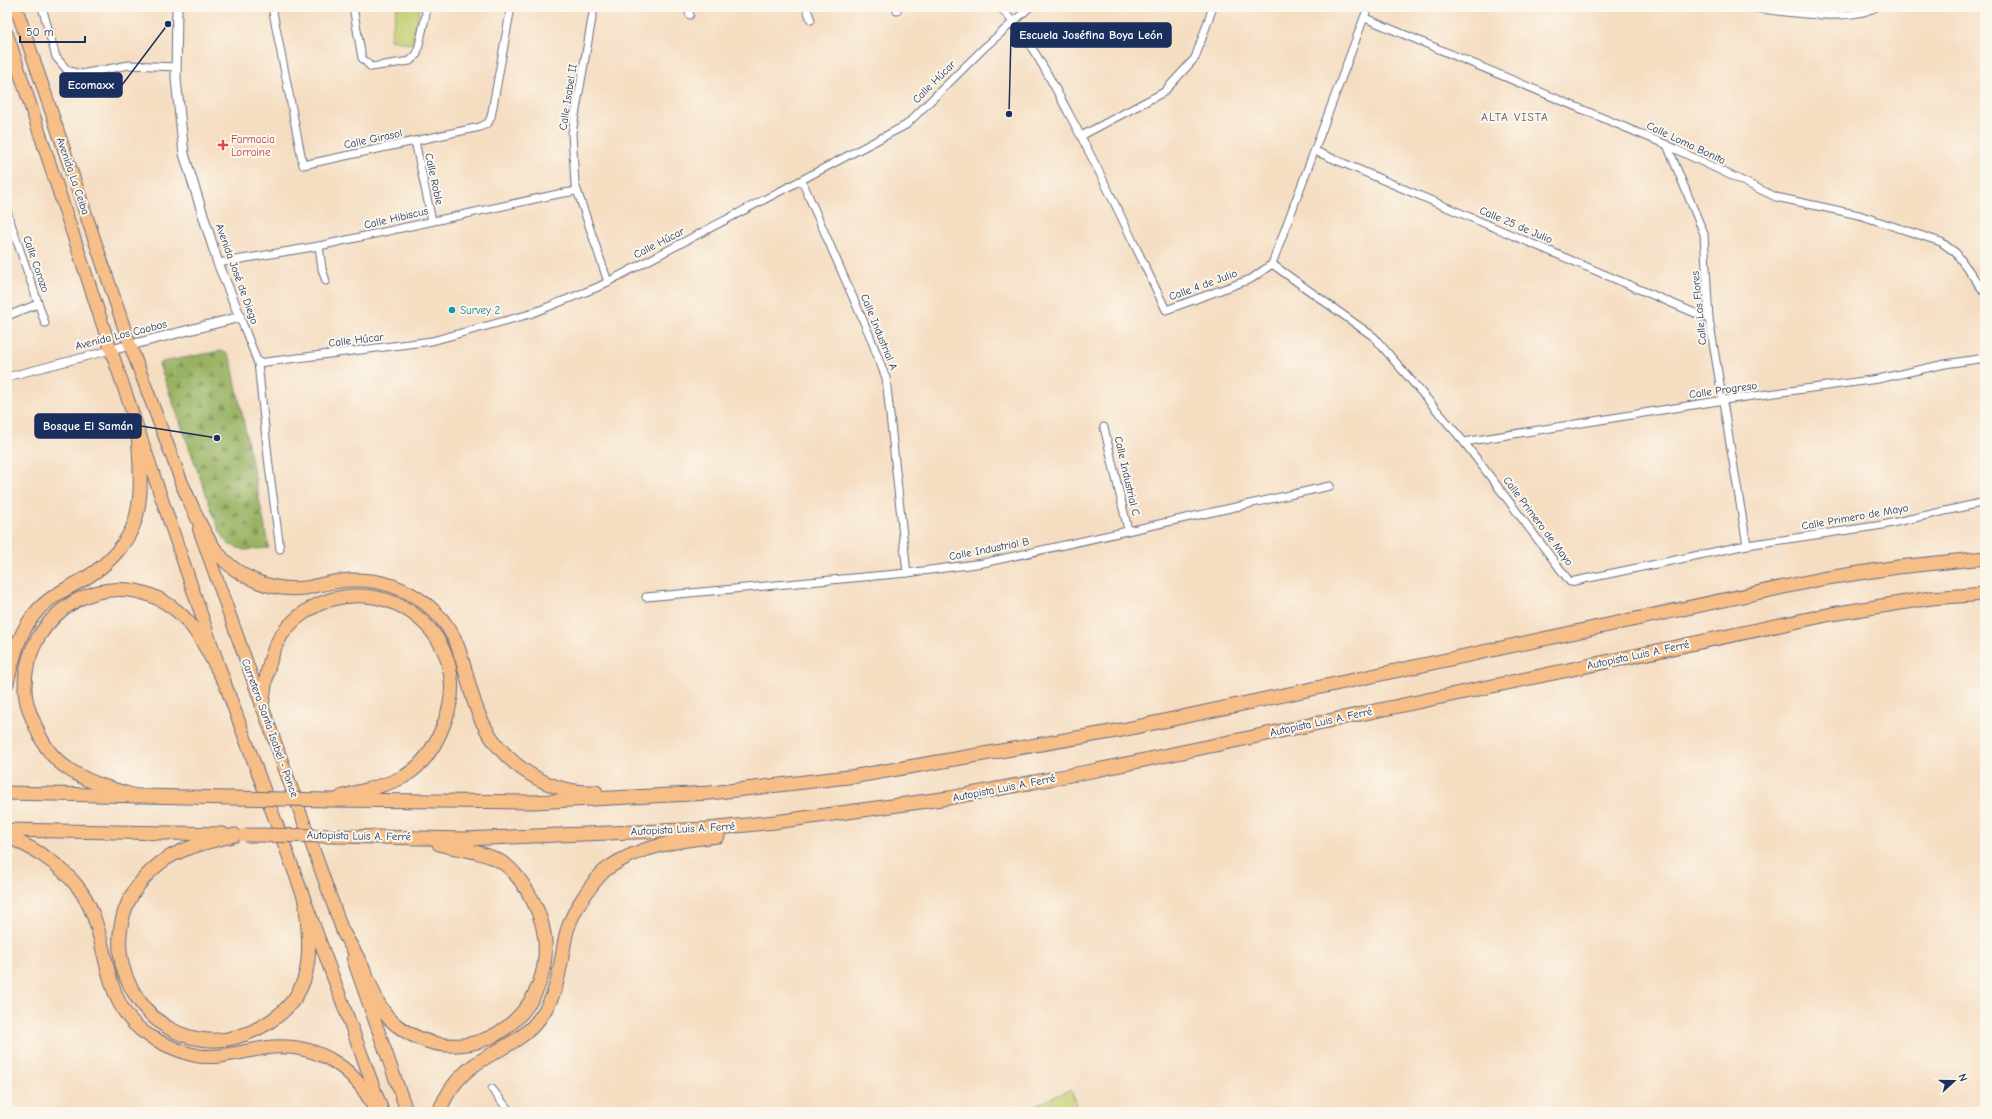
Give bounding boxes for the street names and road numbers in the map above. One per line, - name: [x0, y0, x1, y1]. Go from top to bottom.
- street label: Calle Húcar: [910, 57, 959, 106]
- street label: Calle Isabel II: [556, 63, 580, 131]
- street label: Calle Loma Bonita: [1644, 119, 1728, 167]
- street label: Calle Girasol: [343, 126, 403, 152]
- street label: Avenida La Ceiba: [54, 136, 92, 216]
- street label: Calle Roble: [422, 152, 446, 206]
- street label: Calle Hibiscus: [363, 204, 430, 232]
- street label: Calle 25 de Julio: [1477, 204, 1555, 246]
- street label: Avenida José de Diego: [213, 222, 261, 326]
- street label: Calle Húcar: [631, 224, 687, 261]
- street label: Calle Corozo: [20, 234, 52, 294]
- street label: Calle 4 de Julio: [1167, 267, 1239, 303]
- street label: Calle Las Flores: [1689, 270, 1709, 346]
- street label: Calle Industrial A: [858, 292, 900, 373]
- street label: Avenida Los Caobos: [74, 317, 168, 353]
- street label: Calle Húcar: [328, 330, 385, 350]
- street label: Calle Progreso: [1688, 379, 1758, 401]
- street label: Calle Industrial C: [1112, 435, 1143, 517]
- street label: Calle Primero de Mayo: [1500, 474, 1576, 568]
- street label: Calle Primero de Mayo: [1801, 501, 1910, 533]
- street label: Calle Industrial B: [948, 535, 1030, 563]
- street label: Autopista Luis A. Ferré: [1586, 638, 1691, 672]
- street label: Carretera Santa Isabel - Ponce: [239, 657, 301, 800]
- street label: Autopista Luis A. Ferré: [1269, 705, 1374, 739]
- street label: Autopista Luis A. Ferré: [952, 772, 1057, 804]
- street label: Autopista Luis A. Ferré: [631, 820, 736, 838]
- street label: Autopista Luis A. Ferré: [307, 829, 412, 843]

